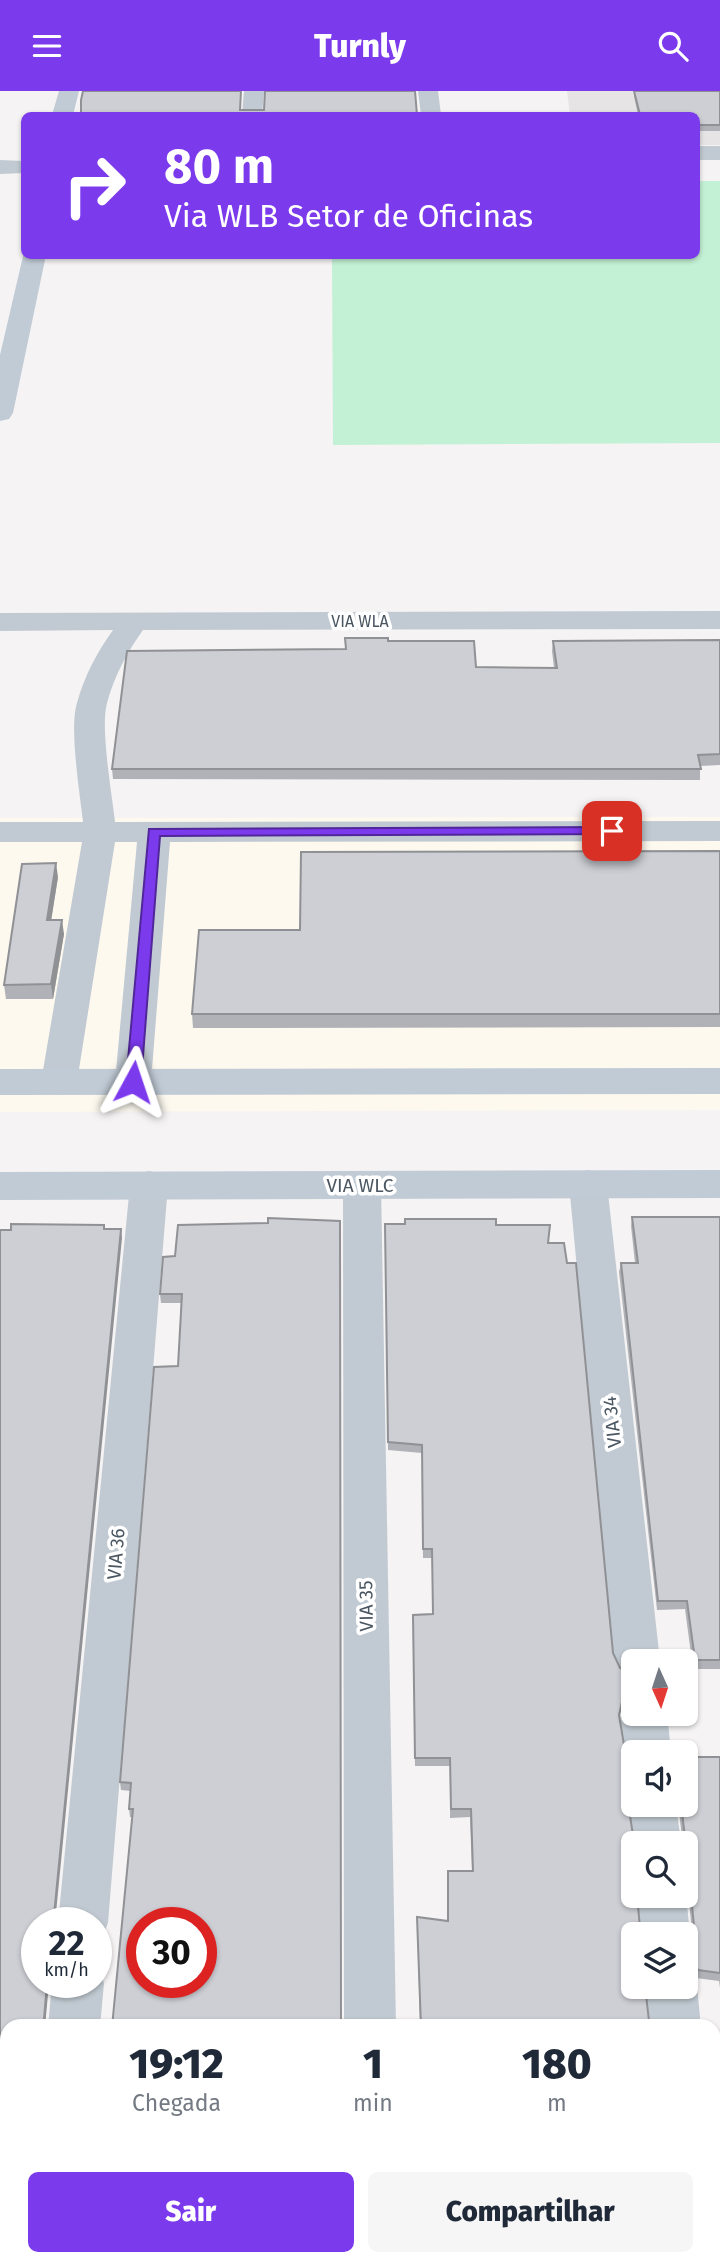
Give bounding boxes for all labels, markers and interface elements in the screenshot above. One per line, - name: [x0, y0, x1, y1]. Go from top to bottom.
- icon: menu: [28, 27, 66, 65]
- text: Turnly: [314, 27, 406, 65]
- icon: search: [654, 27, 692, 65]
- text: 80 m: [164, 137, 274, 196]
- icon: right: [49, 140, 140, 231]
- text: Via WLB Setor de Oficinas: [164, 197, 533, 235]
- street label: VIA WLA: [331, 612, 390, 631]
- pin: [582, 801, 642, 861]
- icon: arrive: [593, 812, 631, 850]
- position arrow: [96, 1045, 170, 1119]
- street label: VIA WLC: [326, 1174, 394, 1197]
- street label: VIA 34: [598, 1395, 626, 1449]
- street label: VIA 36: [102, 1527, 130, 1581]
- street label: VIA 35: [354, 1580, 378, 1632]
- north arrow: [621, 1649, 698, 1725]
- map controls: [621, 1649, 698, 1999]
- button: sound: [621, 1740, 698, 1817]
- button: search: [621, 1831, 698, 1908]
- speed limit sign: 30: [126, 1907, 217, 1998]
- text: 22: [48, 1922, 85, 1964]
- button: layers: [621, 1922, 698, 1999]
- text: km/h: [44, 1959, 89, 1981]
- text: 19:12: [129, 2039, 224, 2089]
- text: 1: [363, 2039, 383, 2089]
- text: 180: [522, 2039, 592, 2089]
- text: Chegada: [132, 2089, 221, 2117]
- text: min: [353, 2089, 393, 2117]
- text: m: [547, 2089, 567, 2117]
- button: Sair: [28, 2172, 354, 2252]
- button: Compartilhar: [368, 2172, 693, 2252]

